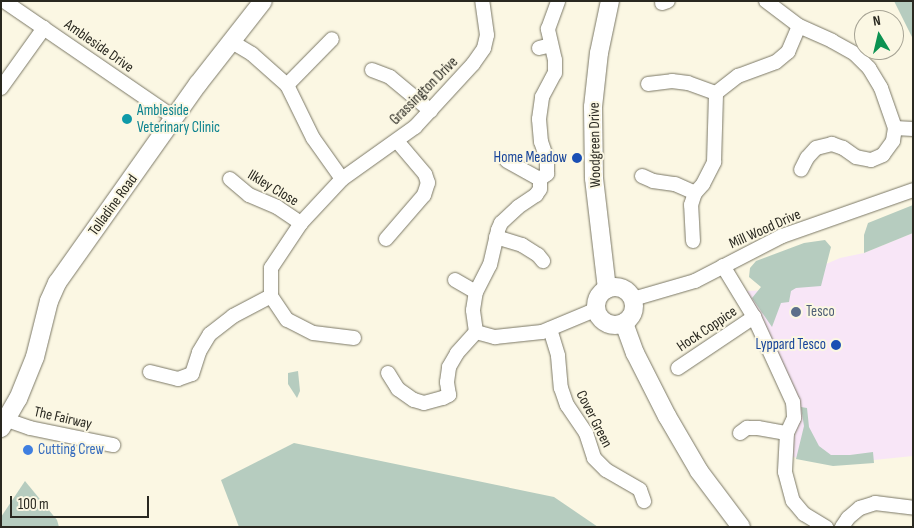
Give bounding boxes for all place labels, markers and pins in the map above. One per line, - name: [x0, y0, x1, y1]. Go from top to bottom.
- place label: Ambleside Veterinary Clinic: [137, 101, 220, 136]
- marker: Ambleside Veterinary Clinic: [121, 113, 133, 125]
- place label: Home Meadow: [494, 149, 567, 167]
- marker: Home Meadow: [571, 152, 583, 164]
- place label: Tesco: [806, 303, 835, 321]
- marker: Tesco: [790, 306, 802, 318]
- place label: Lyppard Tesco: [755, 336, 826, 354]
- marker: Lyppard Tesco: [830, 339, 842, 351]
- place label: Cutting Crew: [38, 441, 104, 459]
- marker: Cutting Crew: [22, 444, 34, 456]

